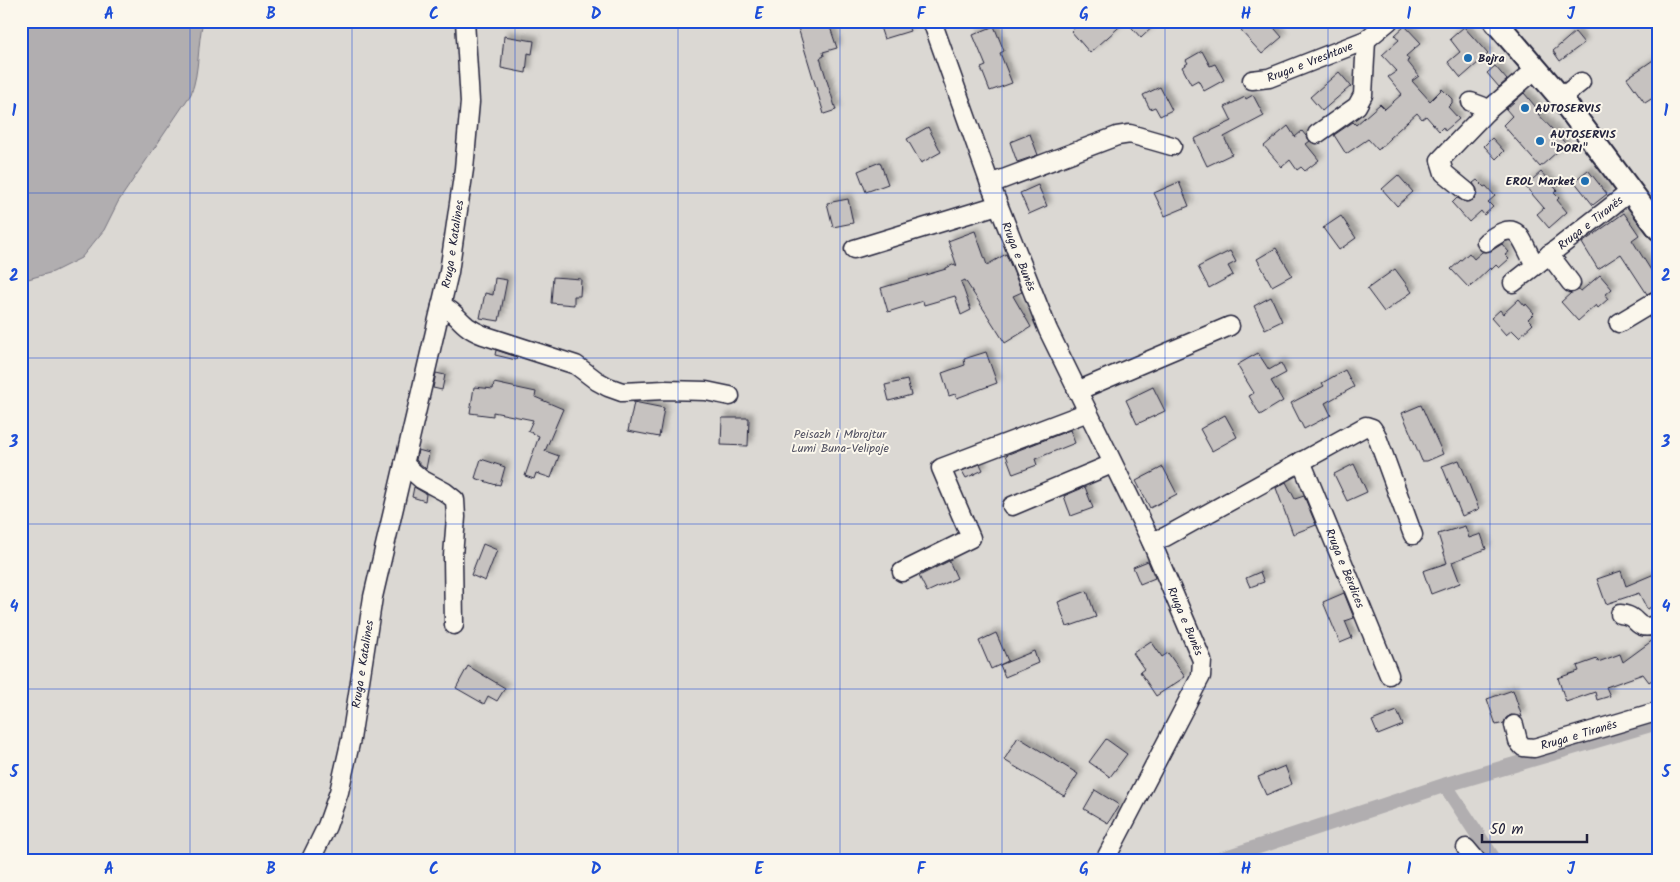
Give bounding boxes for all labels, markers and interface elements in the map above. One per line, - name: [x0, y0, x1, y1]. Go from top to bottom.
- text: A: [104, 2, 114, 27]
- text: B: [266, 2, 276, 27]
- text: C: [429, 2, 439, 27]
- text: D: [591, 2, 602, 27]
- text: E: [755, 2, 765, 27]
- text: F: [917, 2, 927, 27]
- text: G: [1079, 2, 1089, 27]
- text: H: [1241, 2, 1251, 27]
- text: I: [1407, 2, 1412, 27]
- text: J: [1567, 2, 1576, 27]
- street label: Rruga e Vreshtave: [1264, 36, 1356, 87]
- place label: Bojra: [1478, 49, 1505, 68]
- marker: Bojra: [1462, 52, 1474, 64]
- text: 1: [12, 99, 17, 124]
- place label: AUTOSERVIS: [1535, 99, 1601, 118]
- text: 1: [1664, 99, 1669, 124]
- marker: AUTOSERVIS: [1519, 102, 1531, 114]
- place label: AUTOSERVIS "DORI": [1550, 125, 1616, 158]
- marker: AUTOSERVIS "DORI": [1534, 135, 1546, 147]
- place label: EROL Market: [1506, 172, 1576, 191]
- marker: EROL Market: [1579, 175, 1591, 187]
- street label: Rruga e Tiranës: [1553, 191, 1627, 254]
- street label: Rruga e Katalines: [436, 199, 469, 290]
- street label: Rruga e Bunës: [996, 219, 1041, 294]
- text: 2: [9, 264, 19, 289]
- text: 2: [1661, 264, 1671, 289]
- park label: Peisazh i Mbrojtur Lumi Buna-Velipoje: [791, 425, 889, 458]
- text: 3: [9, 430, 19, 455]
- text: 3: [1661, 430, 1671, 455]
- street label: Rruga e Bërdices: [1320, 525, 1370, 611]
- street label: Rruga e Bunës: [1162, 584, 1208, 659]
- text: 4: [10, 595, 19, 620]
- text: 4: [1662, 595, 1671, 620]
- street label: Rruga e Katalines: [346, 619, 379, 710]
- street label: Rruga e Tiranës: [1538, 714, 1619, 755]
- text: 5: [9, 760, 20, 785]
- text: 5: [1661, 760, 1672, 785]
- scale bar: [1482, 812, 1588, 844]
- text: 50 m: [1490, 818, 1524, 842]
- text: A: [104, 857, 114, 882]
- text: B: [266, 857, 276, 882]
- text: C: [429, 857, 439, 882]
- text: D: [591, 857, 602, 882]
- text: E: [755, 857, 765, 882]
- text: F: [917, 857, 927, 882]
- text: G: [1079, 857, 1089, 882]
- text: H: [1241, 857, 1251, 882]
- text: I: [1407, 857, 1412, 882]
- text: J: [1567, 857, 1576, 882]

